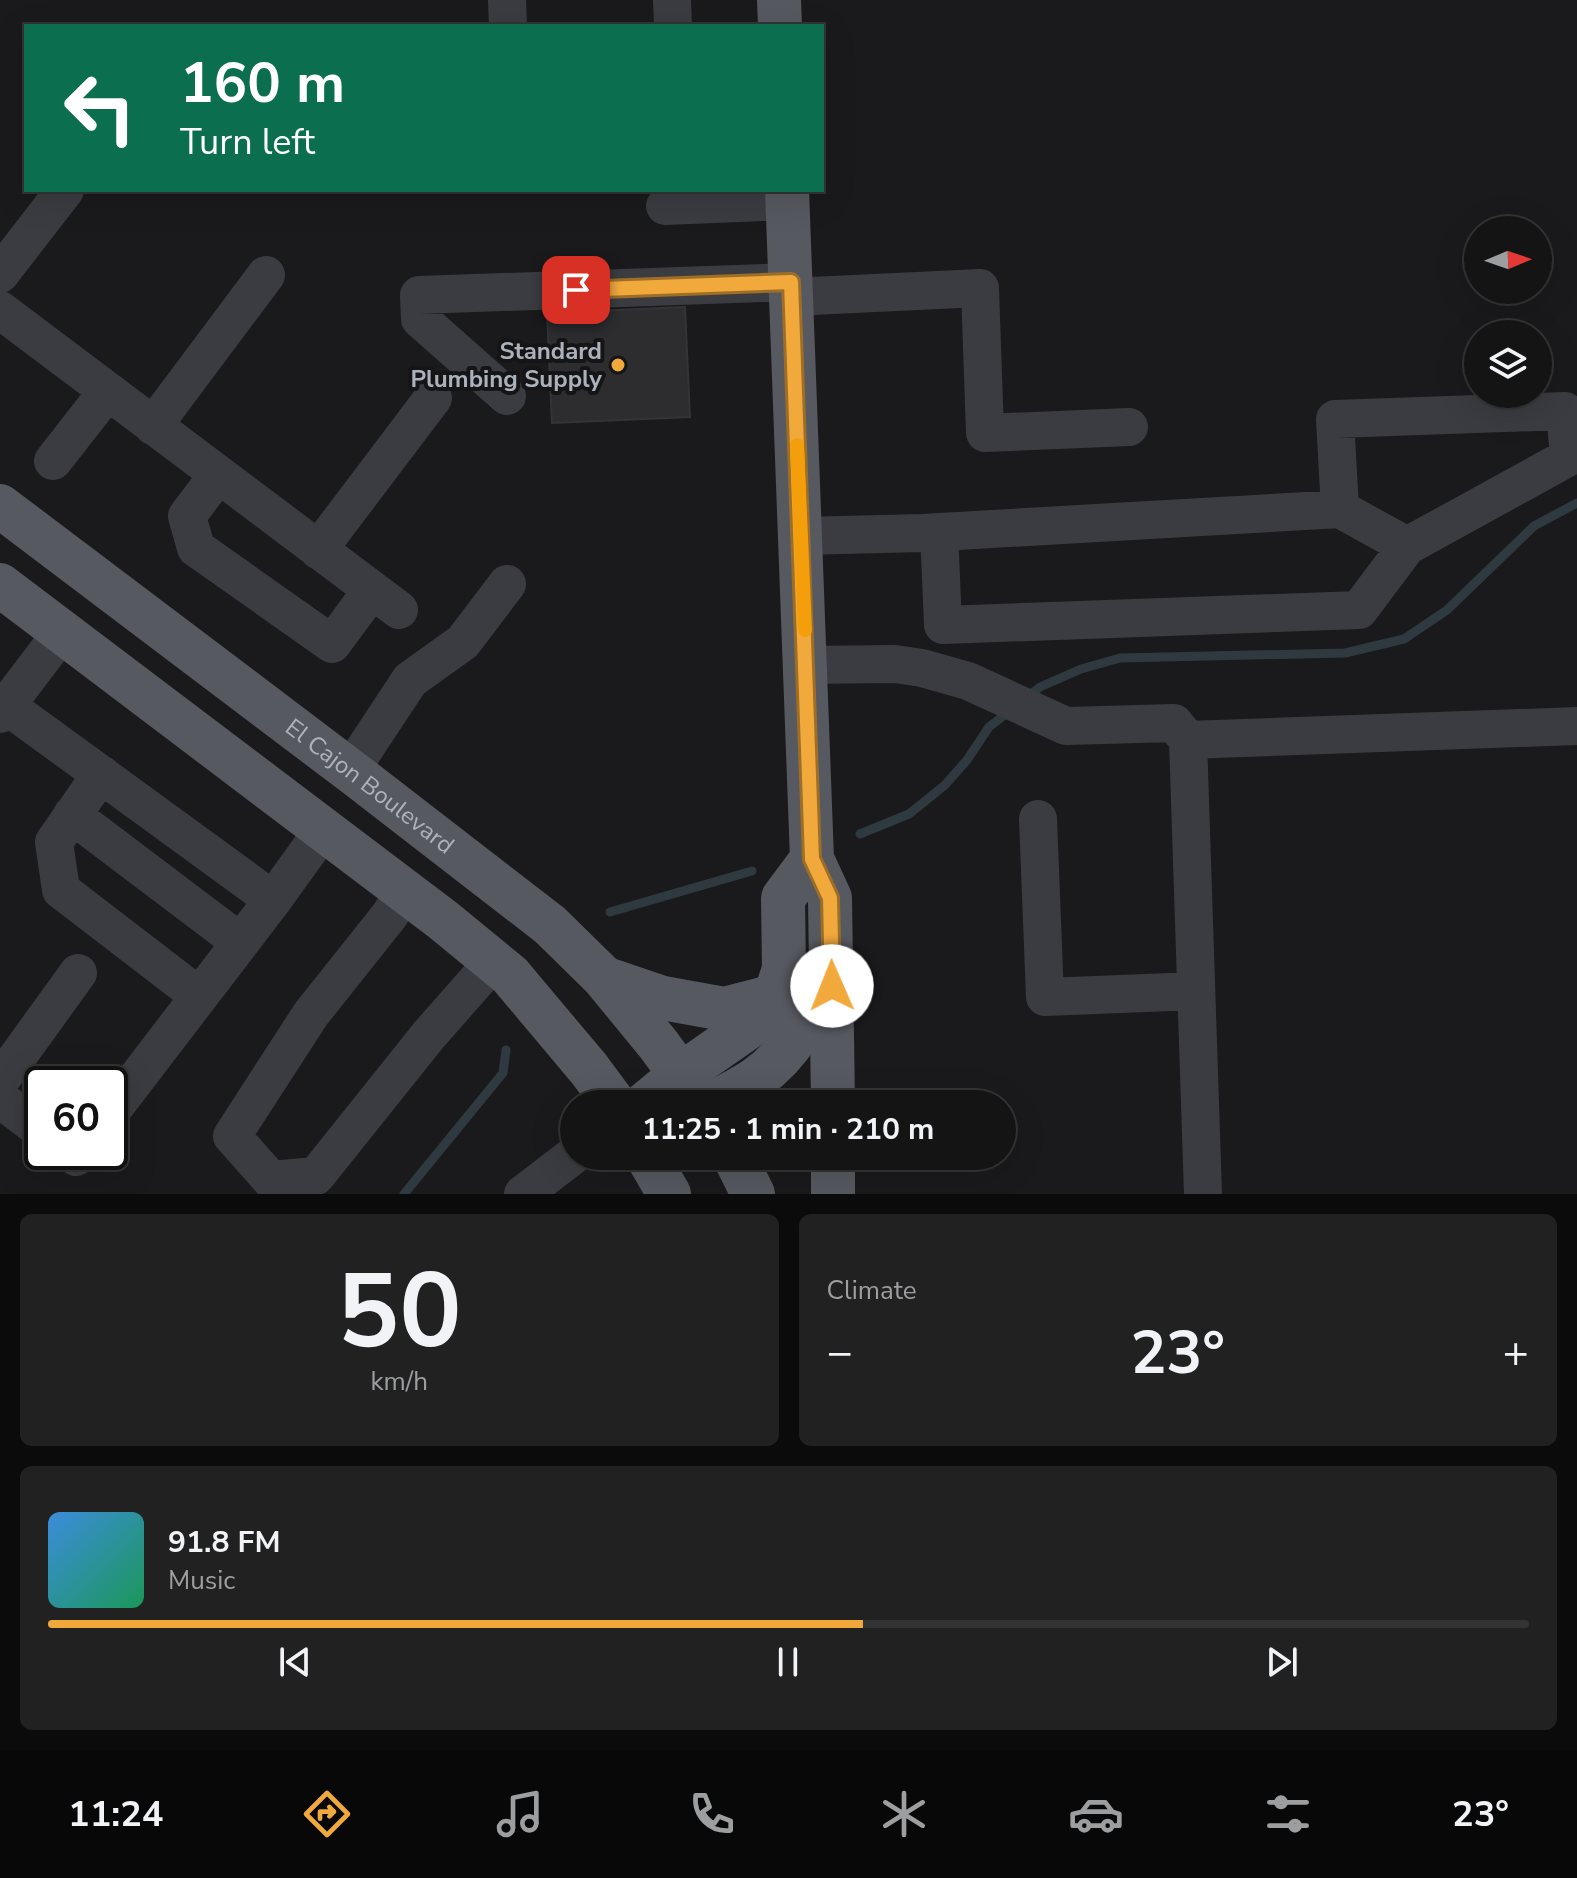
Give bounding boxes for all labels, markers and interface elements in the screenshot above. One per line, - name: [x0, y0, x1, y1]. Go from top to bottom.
- text: 160 m: [180, 45, 345, 122]
- icon: left: [48, 56, 152, 160]
- text: Turn left: [180, 118, 315, 167]
- north arrow: [1464, 216, 1552, 304]
- map controls: [1464, 216, 1552, 408]
- pin: [542, 256, 610, 324]
- icon: arrive: [554, 268, 598, 312]
- button: layers: [1464, 320, 1552, 408]
- place label: Standard Plumbing Supply: [410, 335, 602, 395]
- marker: Standard Plumbing Supply: [609, 356, 627, 374]
- street label: El Cajon Boulevard: [279, 711, 461, 861]
- position arrow: [790, 944, 874, 1028]
- speed limit sign: 60: [24, 1066, 128, 1170]
- text: 11:25 · 1 min · 210 m: [642, 1109, 934, 1150]
- text: 50: [337, 1241, 462, 1383]
- text: Climate: [827, 1273, 917, 1308]
- text: 23°: [1130, 1312, 1225, 1394]
- text: −: [827, 1323, 853, 1383]
- text: +: [1503, 1323, 1529, 1383]
- text: km/h: [371, 1364, 428, 1399]
- text: 91.8 FM: [168, 1522, 280, 1563]
- text: Music: [168, 1563, 235, 1598]
- icon: previous: [273, 1640, 317, 1684]
- icon: pause: [766, 1640, 810, 1684]
- icon: next: [1260, 1640, 1304, 1684]
- icon: directions: [299, 1786, 355, 1842]
- icon: music: [492, 1786, 548, 1842]
- icon: phone: [684, 1786, 740, 1842]
- icon: climate: [876, 1786, 932, 1842]
- icon: car: [1068, 1786, 1124, 1842]
- icon: filters: [1260, 1786, 1316, 1842]
- text: 11:24: [68, 1790, 163, 1839]
- text: 23°: [1452, 1790, 1509, 1839]

